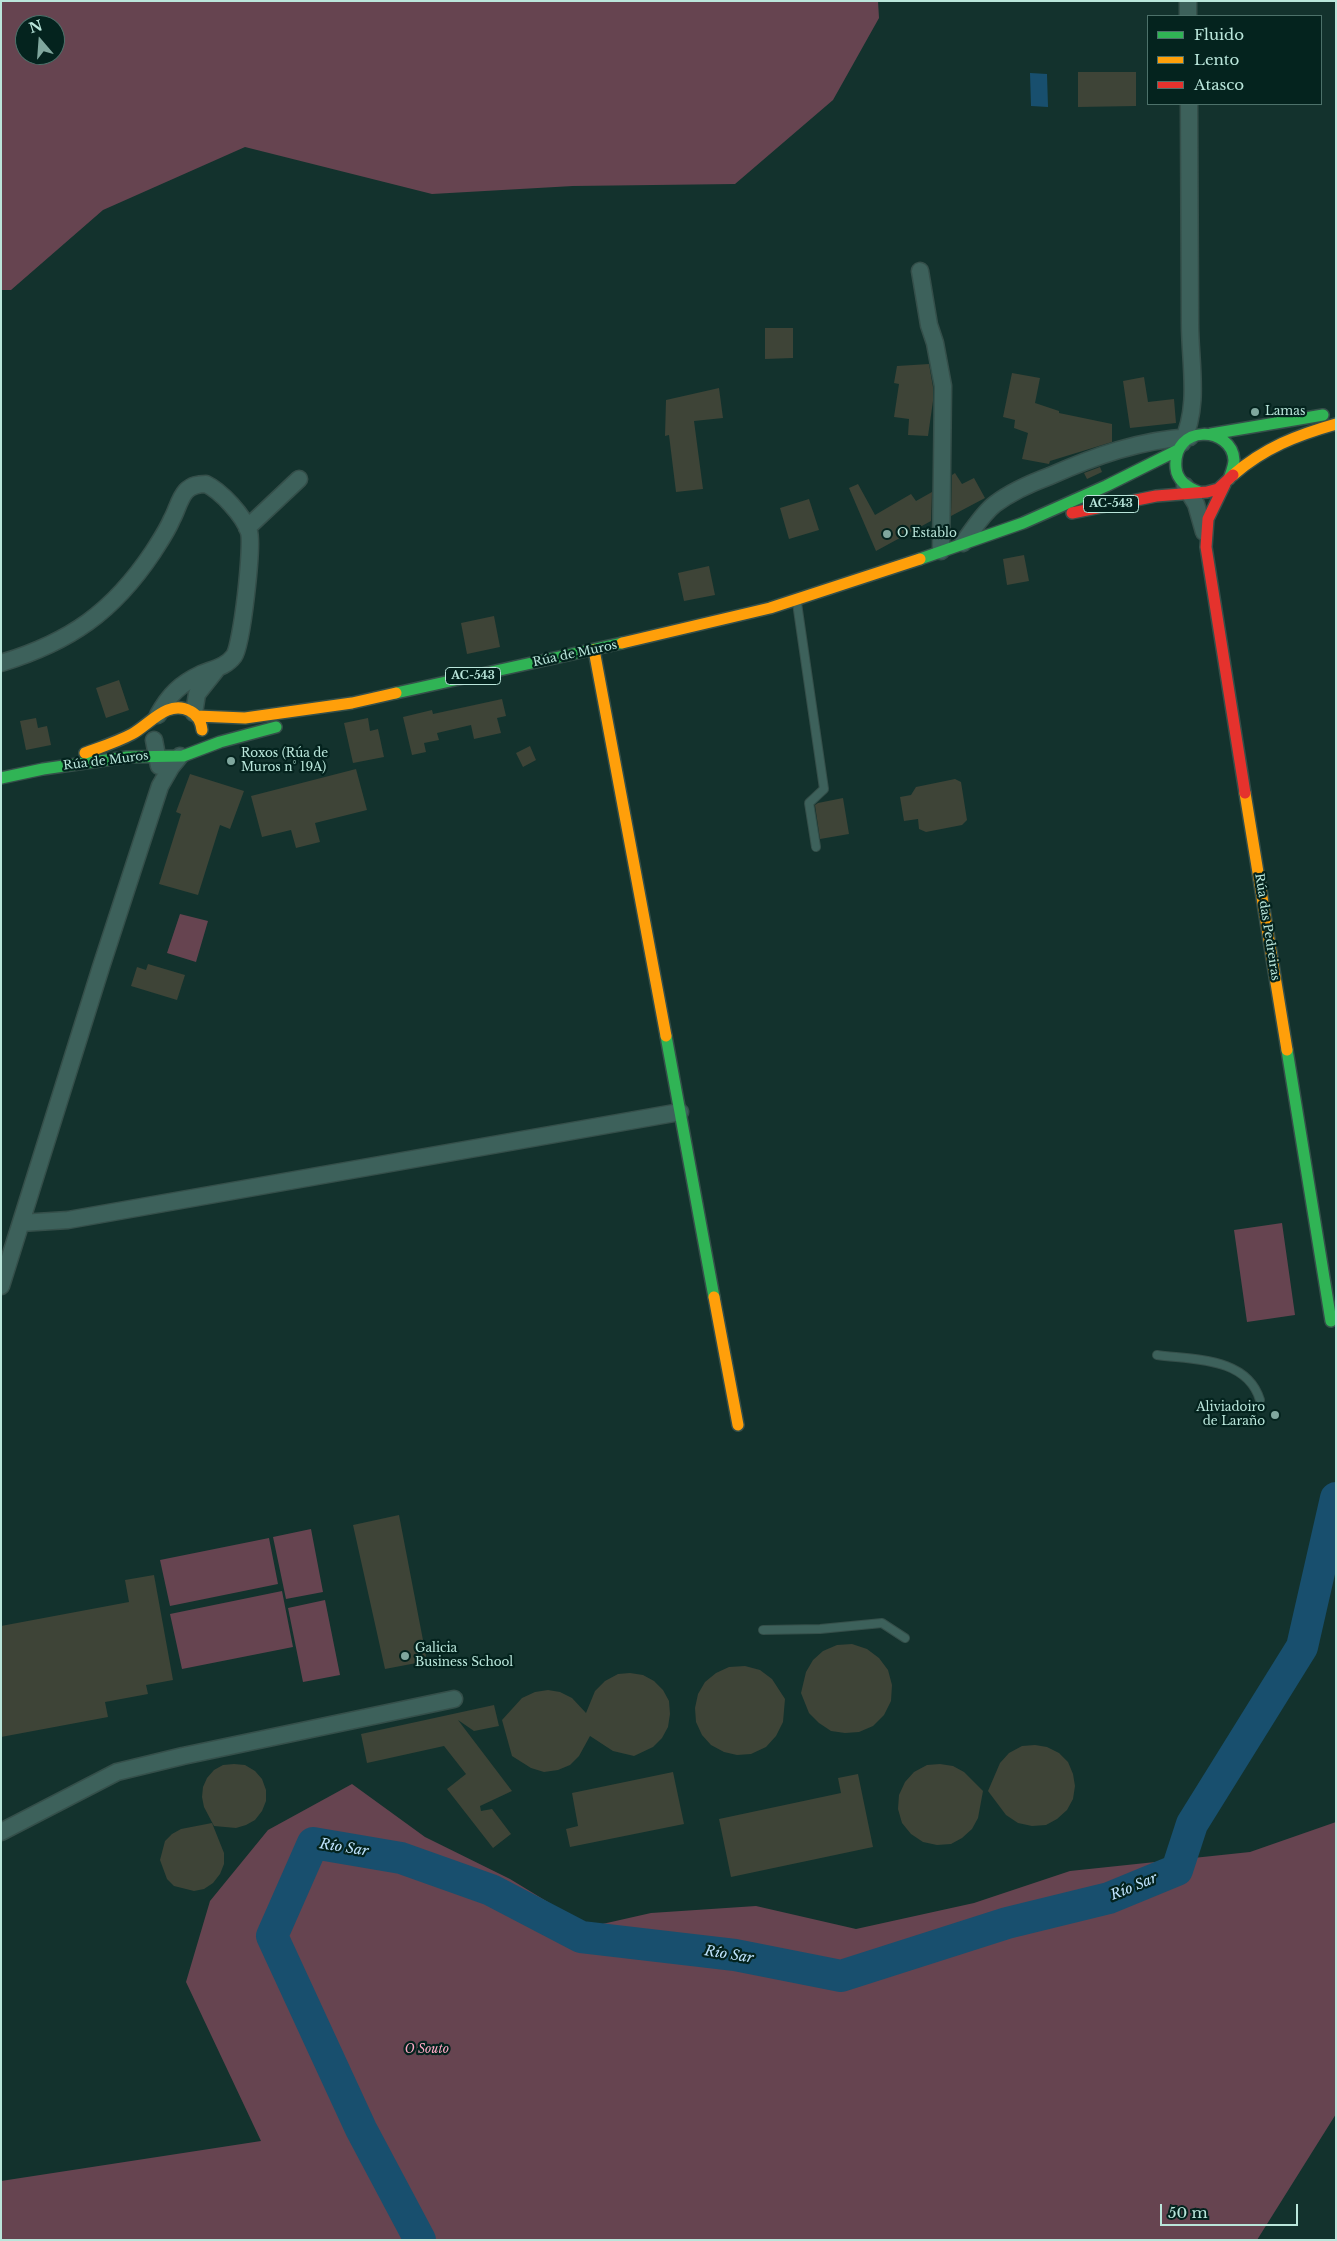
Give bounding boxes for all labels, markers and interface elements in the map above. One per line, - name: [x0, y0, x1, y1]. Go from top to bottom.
- north arrow: [15, 15, 65, 65]
- legend: [1147, 15, 1322, 105]
- text: N: [27, 16, 45, 37]
- text: Fluido: [1194, 25, 1244, 44]
- text: Lento: [1194, 50, 1239, 69]
- text: Atasco: [1194, 75, 1244, 94]
- place label: Lamas: [1265, 405, 1305, 419]
- marker: Lamas: [1249, 406, 1261, 418]
- road number: AC-543: [1084, 496, 1138, 512]
- place label: O Establo: [897, 527, 957, 541]
- marker: O Establo: [881, 528, 893, 540]
- street label: Rúa de Muros: [532, 638, 618, 670]
- road number: AC-543: [446, 668, 500, 684]
- place label: Roxos (Rúa de Muros n° 19A): [241, 747, 328, 775]
- street label: Rúa de Muros: [63, 749, 149, 773]
- marker: Roxos (Rúa de Muros n° 19A): [225, 755, 237, 767]
- street label: Rúa das Pedreiras: [1251, 872, 1283, 982]
- place label: Aliviadoiro de Laraño: [1196, 1401, 1265, 1429]
- marker: Aliviadoiro de Laraño: [1269, 1409, 1281, 1421]
- place label: Galicia Business School: [415, 1642, 513, 1670]
- marker: Galicia Business School: [399, 1650, 411, 1662]
- water label: Río Sar: [318, 1836, 370, 1860]
- water label: Río Sar: [1108, 1870, 1160, 1904]
- water label: Río Sar: [703, 1943, 755, 1967]
- park label: O Souto: [405, 2043, 449, 2057]
- scale bar: [1162, 2194, 1300, 2226]
- text: 50 m: [1168, 2203, 1208, 2222]

